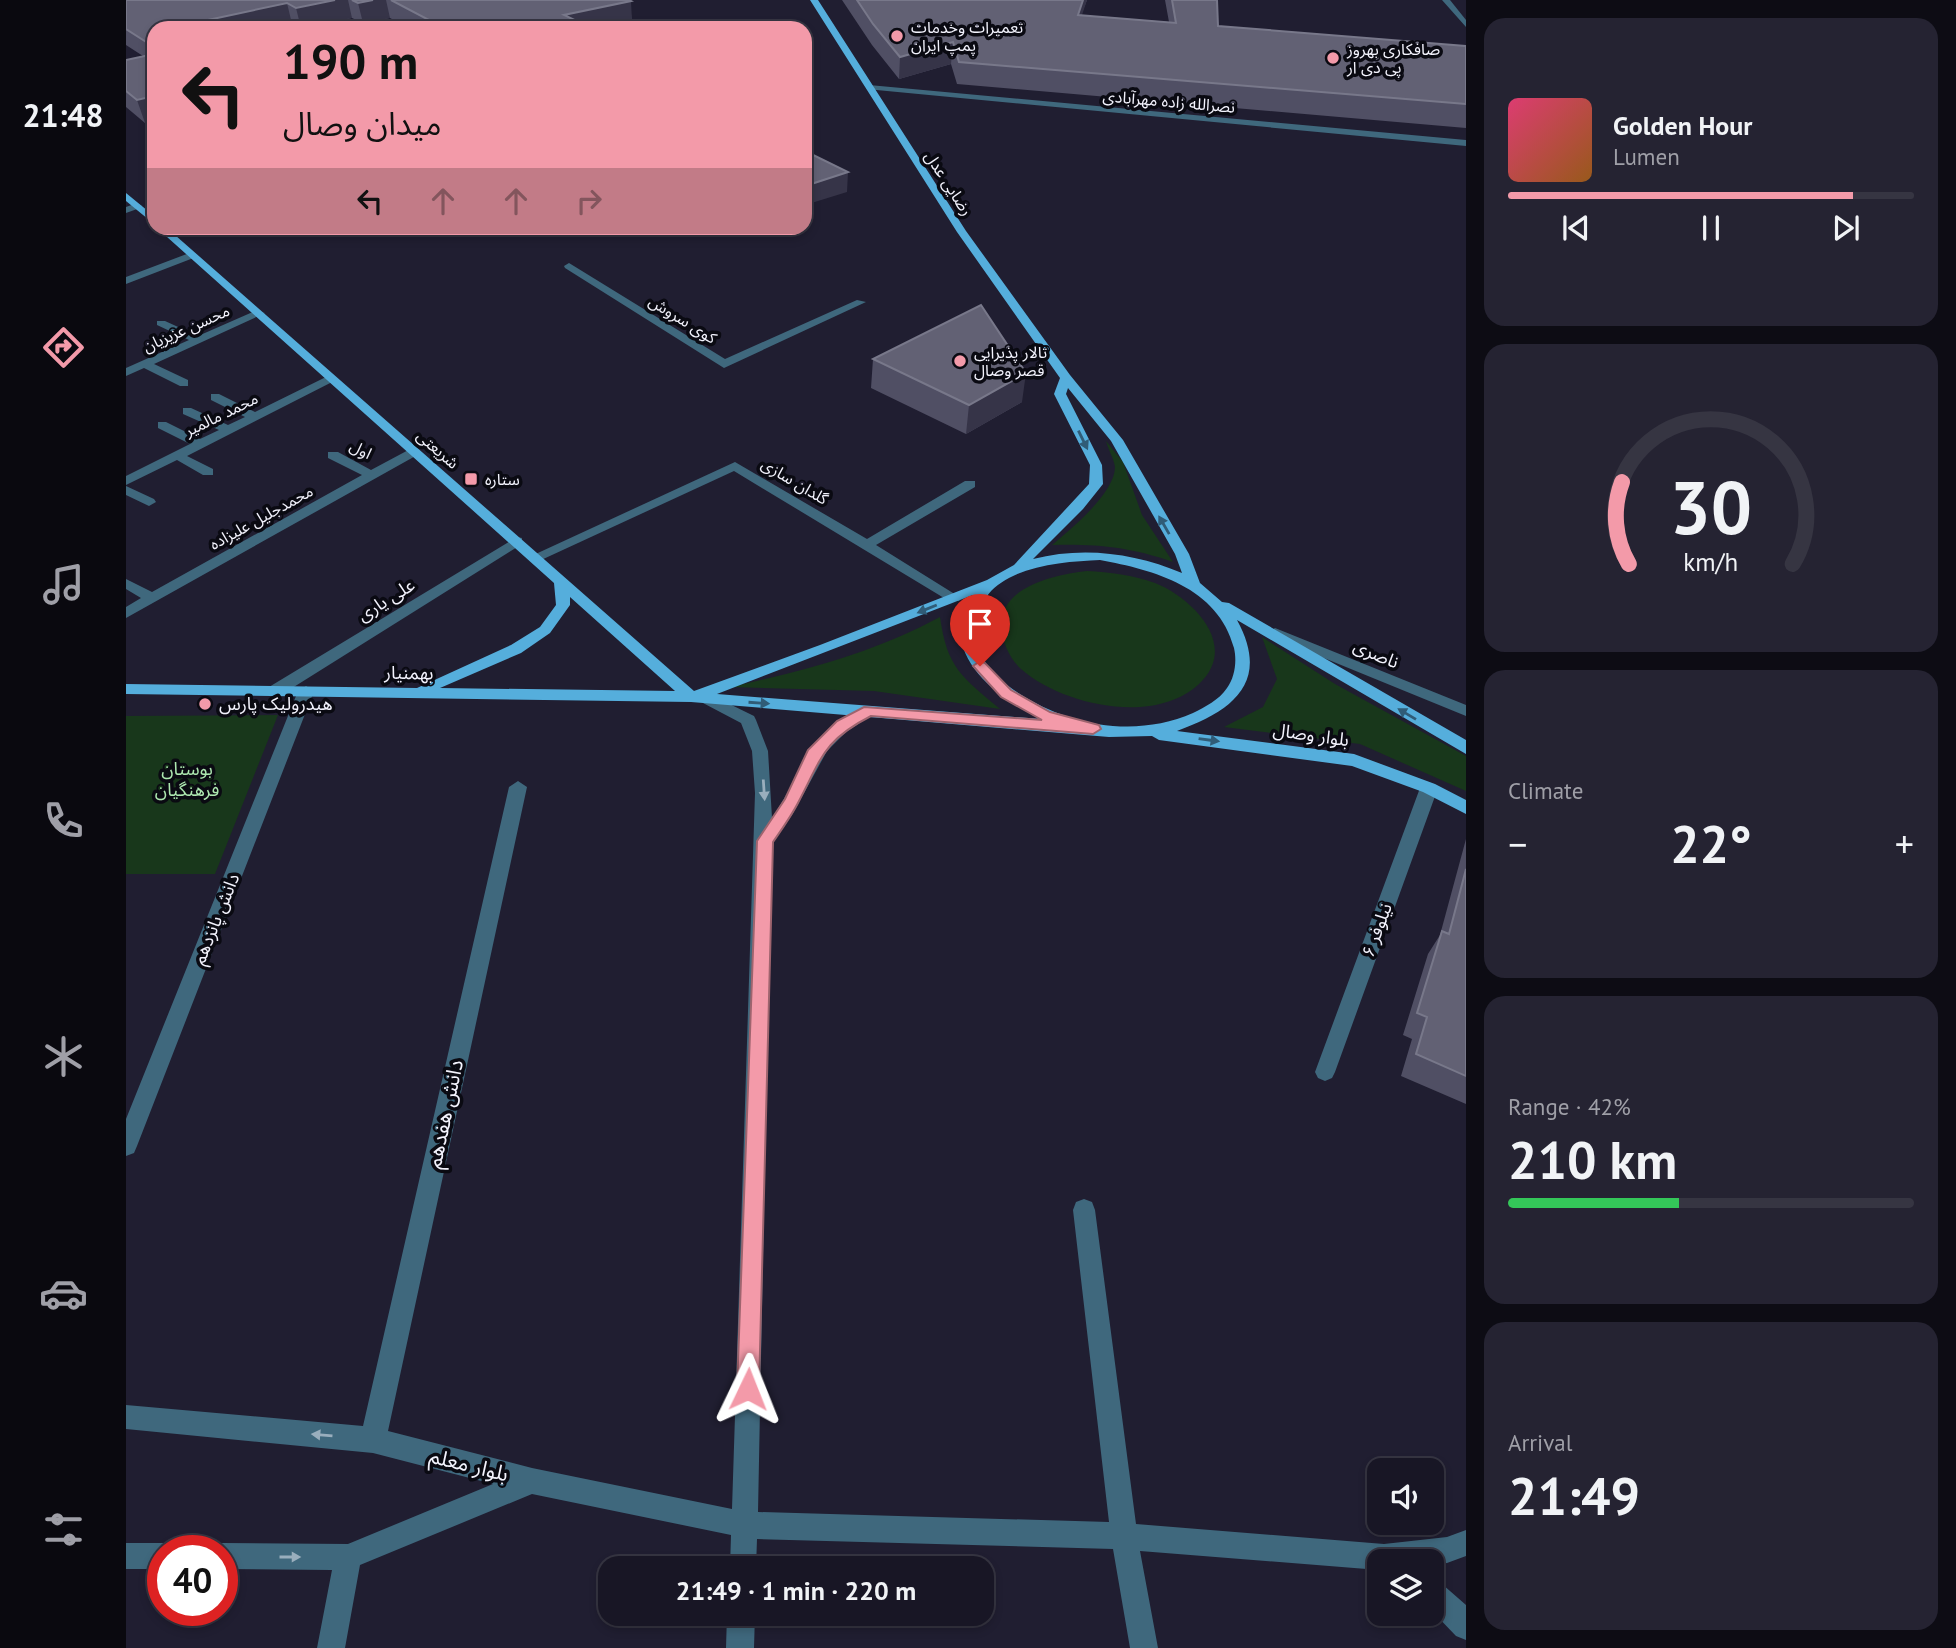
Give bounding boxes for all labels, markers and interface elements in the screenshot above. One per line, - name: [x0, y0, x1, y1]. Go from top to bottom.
- place label: تعمیرات وخدمات پمپ ایران: [911, 17, 1024, 56]
- marker: تعمیرات وخدمات پمپ ایران: [889, 28, 905, 44]
- text: 190 m: [283, 29, 418, 93]
- place label: صافکاری بهروز پی دی ار: [1346, 39, 1440, 78]
- icon: left: [168, 49, 259, 140]
- marker: صافکاری بهروز پی دی ار: [1325, 50, 1341, 66]
- street label: نصرالله زاده مهرآبادی: [1102, 85, 1236, 117]
- text: 21:48: [22, 94, 104, 136]
- text: میدان وصال: [283, 102, 442, 144]
- text: Golden Hour: [1613, 109, 1752, 142]
- text: Lumen: [1613, 142, 1680, 171]
- street label: رضایی عدل: [920, 147, 977, 220]
- icon: left: [351, 182, 389, 220]
- icon: ahead: [424, 182, 462, 220]
- icon: ahead: [497, 182, 535, 220]
- icon: right: [570, 182, 608, 220]
- icon: previous: [1557, 209, 1595, 247]
- icon: pause: [1692, 209, 1730, 247]
- icon: next: [1827, 209, 1865, 247]
- street label: کوی سروش: [645, 290, 721, 348]
- street label: محسن عزیزیان: [139, 300, 233, 356]
- icon: directions: [39, 323, 88, 372]
- place label: تالار پذیرایی قصر وصال: [974, 342, 1048, 381]
- marker: تالار پذیرایی قصر وصال: [952, 353, 968, 369]
- street label: محمد مالمیر: [180, 388, 261, 441]
- street label: شریعتی: [413, 425, 463, 473]
- one-way arrow: [1077, 430, 1089, 450]
- street label: اول: [346, 435, 375, 464]
- street label: گلدان سازی: [758, 453, 832, 509]
- text: 30: [1670, 460, 1752, 554]
- place label: ستاره: [485, 469, 520, 489]
- marker: ستاره: [463, 471, 479, 487]
- street label: محمدجلیل علیزاده: [206, 480, 316, 554]
- one-way arrow: [1158, 515, 1170, 535]
- text: km/h: [1684, 546, 1738, 578]
- icon: music: [39, 560, 88, 609]
- street label: علی یاری: [353, 573, 419, 626]
- pin: [950, 594, 1010, 666]
- one-way arrow: [916, 604, 937, 615]
- icon: arrive: [961, 605, 999, 643]
- street label: ناصری: [1350, 634, 1402, 673]
- street label: بهمنیار: [383, 661, 434, 684]
- place label: هیدرولیک پارس: [219, 692, 332, 715]
- marker: هیدرولیک پارس: [197, 696, 213, 712]
- one-way arrow: [748, 698, 770, 709]
- one-way arrow: [1397, 708, 1416, 720]
- street label: بلوار وصال: [1272, 718, 1351, 751]
- one-way arrow: [1198, 735, 1220, 746]
- park label: بوستان فرهنگیان: [155, 757, 219, 801]
- text: Climate: [1508, 776, 1583, 805]
- one-way arrow: [758, 780, 769, 802]
- icon: phone: [39, 796, 88, 845]
- text: 22°: [1670, 810, 1752, 877]
- text: −: [1508, 819, 1527, 868]
- text: +: [1895, 819, 1914, 868]
- street label: دانش پانزدهم: [187, 870, 246, 969]
- street label: نیلوفر ۶: [1356, 900, 1397, 960]
- icon: climate: [39, 1032, 88, 1081]
- street label: دانش هفدهم: [420, 1057, 471, 1171]
- text: Range · 42%: [1508, 1092, 1631, 1121]
- text: 210 km: [1508, 1126, 1677, 1193]
- icon: car: [39, 1269, 88, 1318]
- position arrow: [711, 1352, 785, 1426]
- text: Arrival: [1508, 1428, 1572, 1457]
- one-way arrow: [311, 1429, 333, 1440]
- street label: بلوار معلم: [426, 1442, 511, 1489]
- map controls: [1367, 1458, 1444, 1626]
- button: sound: [1367, 1458, 1444, 1535]
- text: 21:49: [1508, 1462, 1640, 1529]
- icon: filters: [39, 1505, 88, 1554]
- speed limit sign: 40: [147, 1535, 238, 1626]
- button: layers: [1367, 1549, 1444, 1626]
- one-way arrow: [280, 1551, 302, 1563]
- text: 21:49 · 1 min · 220 m: [676, 1574, 916, 1607]

